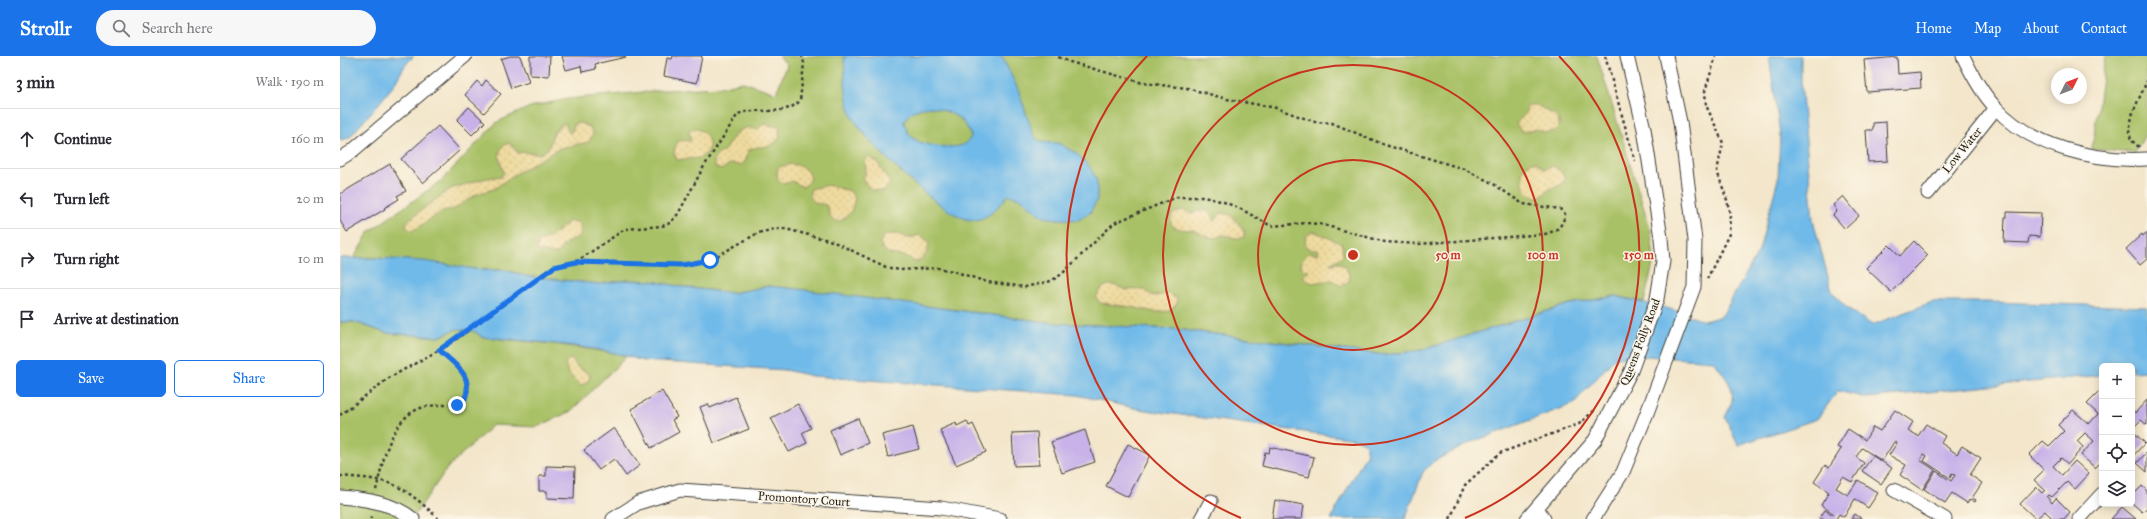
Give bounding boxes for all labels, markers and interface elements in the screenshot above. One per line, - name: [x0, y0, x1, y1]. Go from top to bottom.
- search box: [96, 10, 376, 46]
- text: Strollr: [20, 17, 72, 40]
- icon: search: [110, 17, 132, 39]
- text: Search here: [142, 19, 213, 37]
- text: Home: [1915, 20, 1952, 37]
- text: Map: [1974, 20, 2001, 37]
- text: About: [2023, 20, 2059, 37]
- text: Contact: [2081, 20, 2127, 37]
- north arrow: [2051, 68, 2087, 104]
- text: 3 min: [16, 72, 55, 93]
- text: Walk · 190 m: [255, 74, 324, 90]
- street label: Low Water: [1939, 124, 1985, 176]
- icon: ahead: [16, 128, 38, 150]
- text: Continue: [54, 130, 112, 148]
- text: 160 m: [291, 131, 324, 147]
- icon: left: [16, 188, 38, 210]
- text: Turn left: [54, 190, 110, 208]
- text: 20 m: [296, 191, 324, 207]
- icon: right: [16, 248, 38, 270]
- centre of rings: [1346, 248, 1360, 262]
- text: 50 m: [1435, 248, 1462, 262]
- text: 100 m: [1527, 248, 1560, 262]
- text: 150 m: [1624, 248, 1655, 262]
- text: Turn right: [54, 250, 119, 268]
- text: 10 m: [298, 251, 324, 267]
- route start: [701, 251, 719, 269]
- street label: Queens Folly Road: [1617, 297, 1663, 387]
- icon: arrive: [16, 308, 38, 330]
- text: Arrive at destination: [54, 310, 179, 328]
- button: Save: [16, 360, 166, 397]
- button: Share: [174, 360, 324, 397]
- map controls: [2099, 363, 2135, 507]
- button: +: [2099, 363, 2135, 399]
- route end: [448, 396, 466, 414]
- button: −: [2099, 399, 2135, 435]
- button: locate: [2099, 435, 2135, 471]
- button: layers: [2099, 471, 2135, 507]
- street label: Promontory Court: [757, 489, 851, 509]

